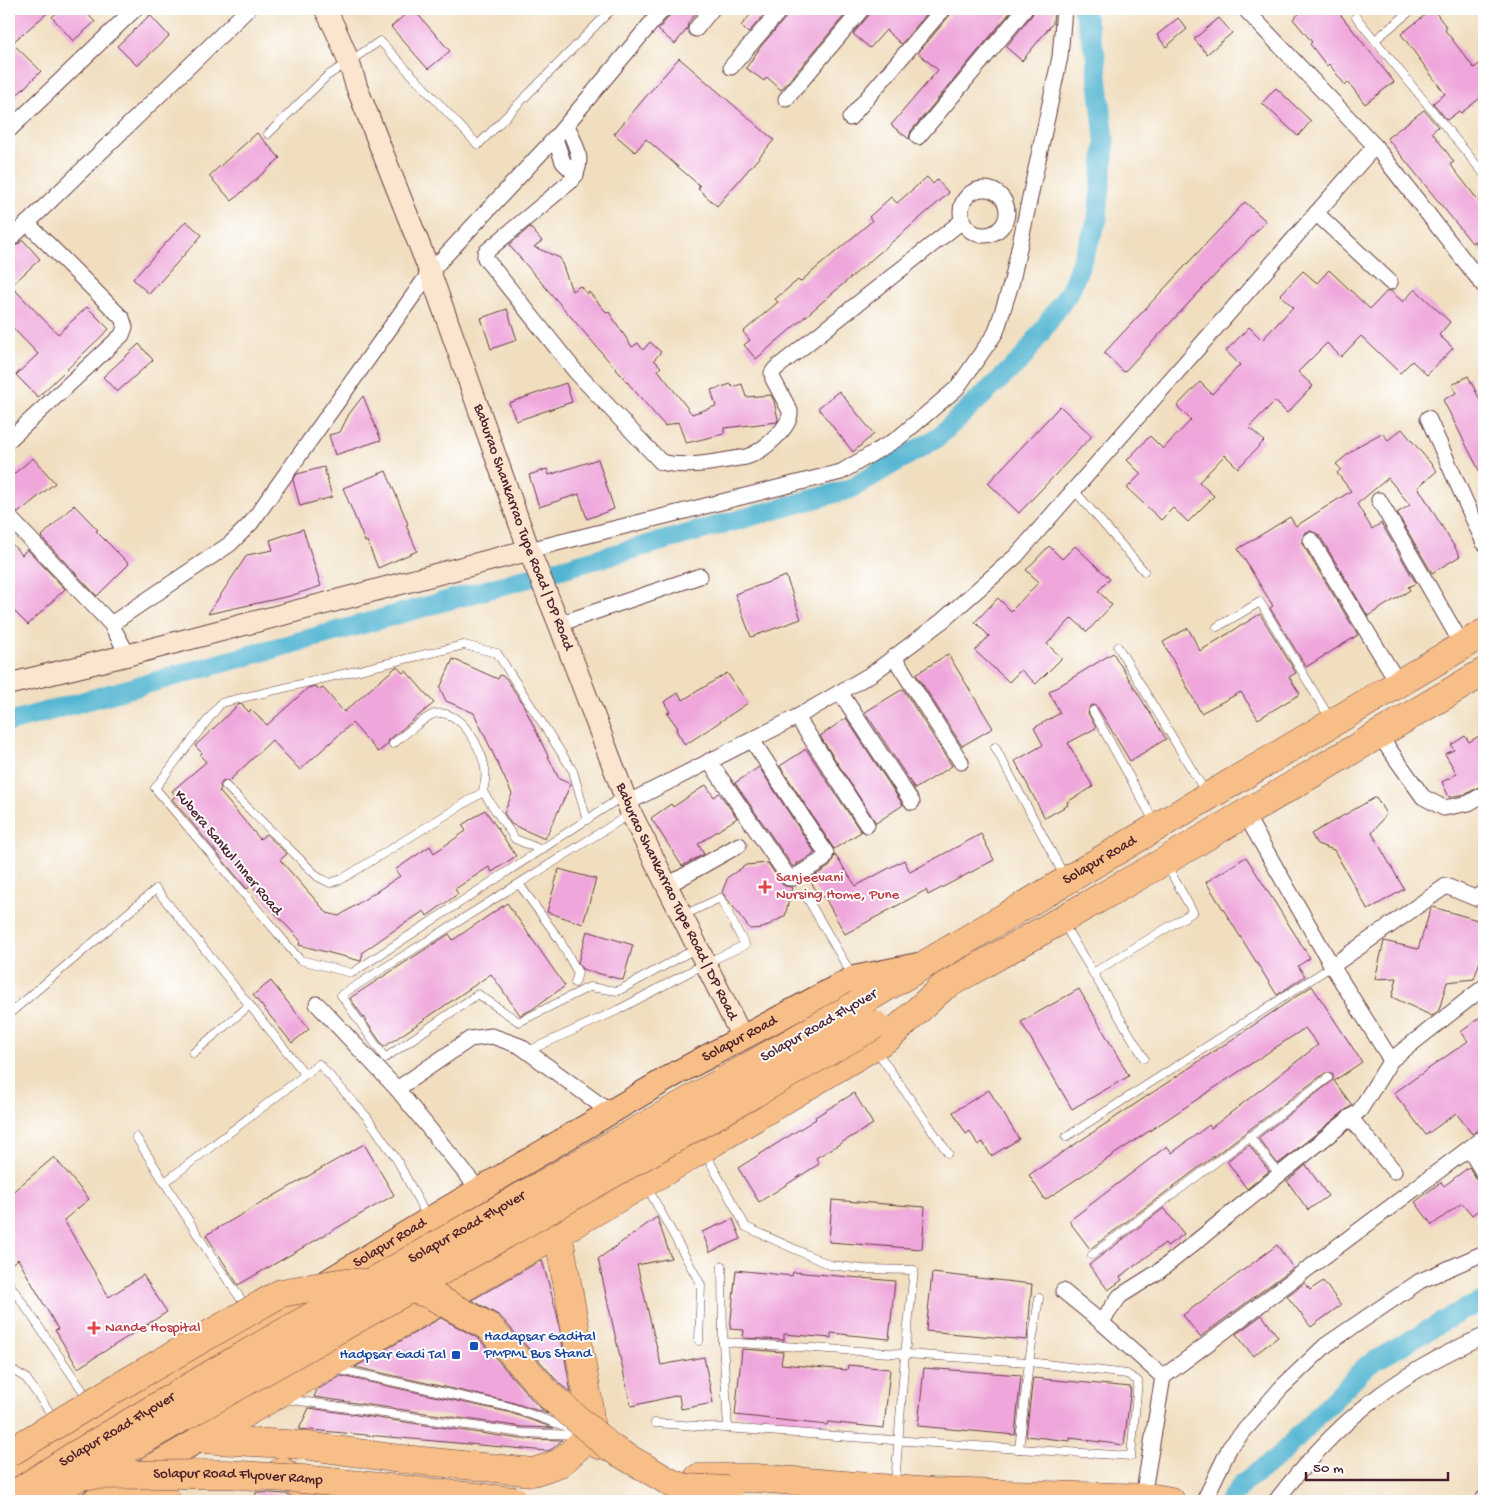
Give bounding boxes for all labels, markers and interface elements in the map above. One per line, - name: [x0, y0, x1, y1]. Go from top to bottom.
- street label: Baburao Shankarrao Tupe Road | DP Road: [468, 401, 578, 654]
- street label: Baburao Shankarrao Tupe Road | DP Road: [611, 780, 742, 1024]
- street label: Kubera Sankul Inner Road: [170, 787, 287, 920]
- street label: Solapur Road: [1060, 831, 1141, 890]
- place label: Sanjeevani Nursing Home, Pune: [776, 869, 900, 904]
- marker: Sanjeevani Nursing Home, Pune: [758, 880, 772, 894]
- street label: Solapur Road Flyover: [757, 984, 882, 1067]
- street label: Solapur Road: [699, 1011, 781, 1067]
- street label: Solapur Road Flyover: [405, 1186, 530, 1268]
- street label: Solapur Road: [350, 1213, 431, 1272]
- place label: Nande Hospital: [105, 1319, 201, 1337]
- marker: Nande Hospital: [87, 1321, 101, 1335]
- place label: Hadapsar Gadital PMPML Bus Stand: [483, 1328, 596, 1363]
- marker: Hadapsar Gadital PMPML Bus Stand: [468, 1340, 480, 1352]
- place label: Hadpsar Gadi Tal: [339, 1346, 446, 1364]
- marker: Hadpsar Gadi Tal: [450, 1349, 462, 1361]
- street label: Solapur Road Flyover: [56, 1388, 180, 1472]
- scale bar: [1306, 1450, 1448, 1482]
- text: 50 m: [1313, 1460, 1344, 1478]
- street label: Solapur Road Flyover Ramp: [153, 1465, 324, 1490]

